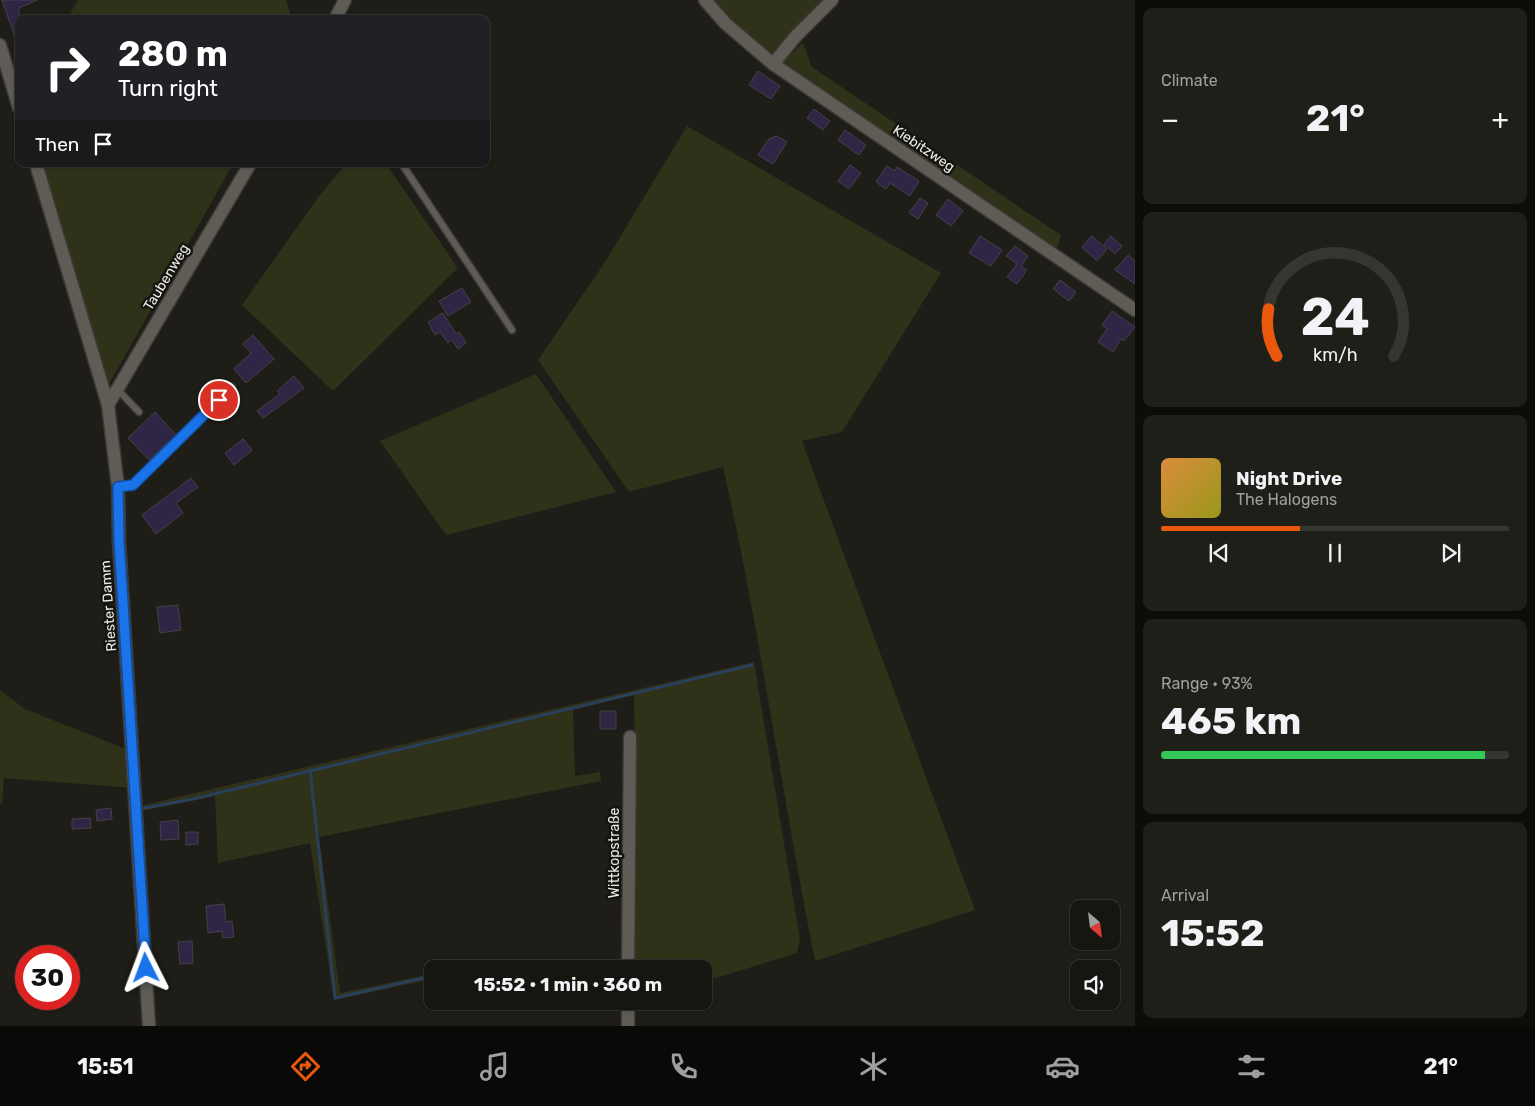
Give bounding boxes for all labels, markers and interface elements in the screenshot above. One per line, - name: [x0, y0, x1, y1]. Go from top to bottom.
- text: 280 m: [118, 33, 228, 75]
- icon: right: [35, 35, 100, 100]
- text: Climate: [1161, 71, 1218, 90]
- text: Turn right: [118, 75, 218, 102]
- text: 21°: [1306, 95, 1365, 141]
- text: −: [1161, 103, 1179, 136]
- text: +: [1492, 103, 1509, 136]
- street label: Kiebitzweg: [889, 121, 958, 175]
- icon: arrive: [89, 130, 117, 158]
- text: Then: [35, 133, 79, 156]
- street label: Taubenweg: [140, 241, 193, 314]
- text: 24: [1300, 286, 1370, 348]
- text: km/h: [1313, 344, 1357, 365]
- pin: [198, 379, 240, 421]
- icon: arrive: [205, 386, 233, 414]
- text: Night Drive: [1236, 467, 1342, 490]
- text: The Halogens: [1236, 490, 1337, 509]
- icon: previous: [1205, 539, 1233, 567]
- icon: pause: [1321, 539, 1349, 567]
- icon: next: [1437, 539, 1465, 567]
- street label: Riester Damm: [97, 560, 120, 652]
- text: Range · 93%: [1161, 674, 1253, 693]
- text: 465 km: [1161, 698, 1301, 744]
- street label: Wittkopstraße: [606, 808, 623, 898]
- text: Arrival: [1161, 886, 1209, 905]
- north arrow: [1070, 900, 1120, 950]
- map controls: [1070, 900, 1120, 1010]
- text: 15:52: [1161, 910, 1265, 956]
- position arrow: [119, 941, 171, 993]
- speed limit sign: 30: [15, 945, 80, 1010]
- button: sound: [1070, 960, 1120, 1010]
- text: 15:52 · 1 min · 360 m: [474, 973, 662, 996]
- icon: directions: [288, 1049, 323, 1084]
- icon: music: [477, 1049, 512, 1084]
- icon: phone: [666, 1049, 701, 1084]
- icon: climate: [856, 1049, 891, 1084]
- icon: car: [1045, 1049, 1080, 1084]
- icon: filters: [1234, 1049, 1269, 1084]
- text: 15:51: [77, 1053, 134, 1080]
- text: 21°: [1424, 1053, 1458, 1080]

